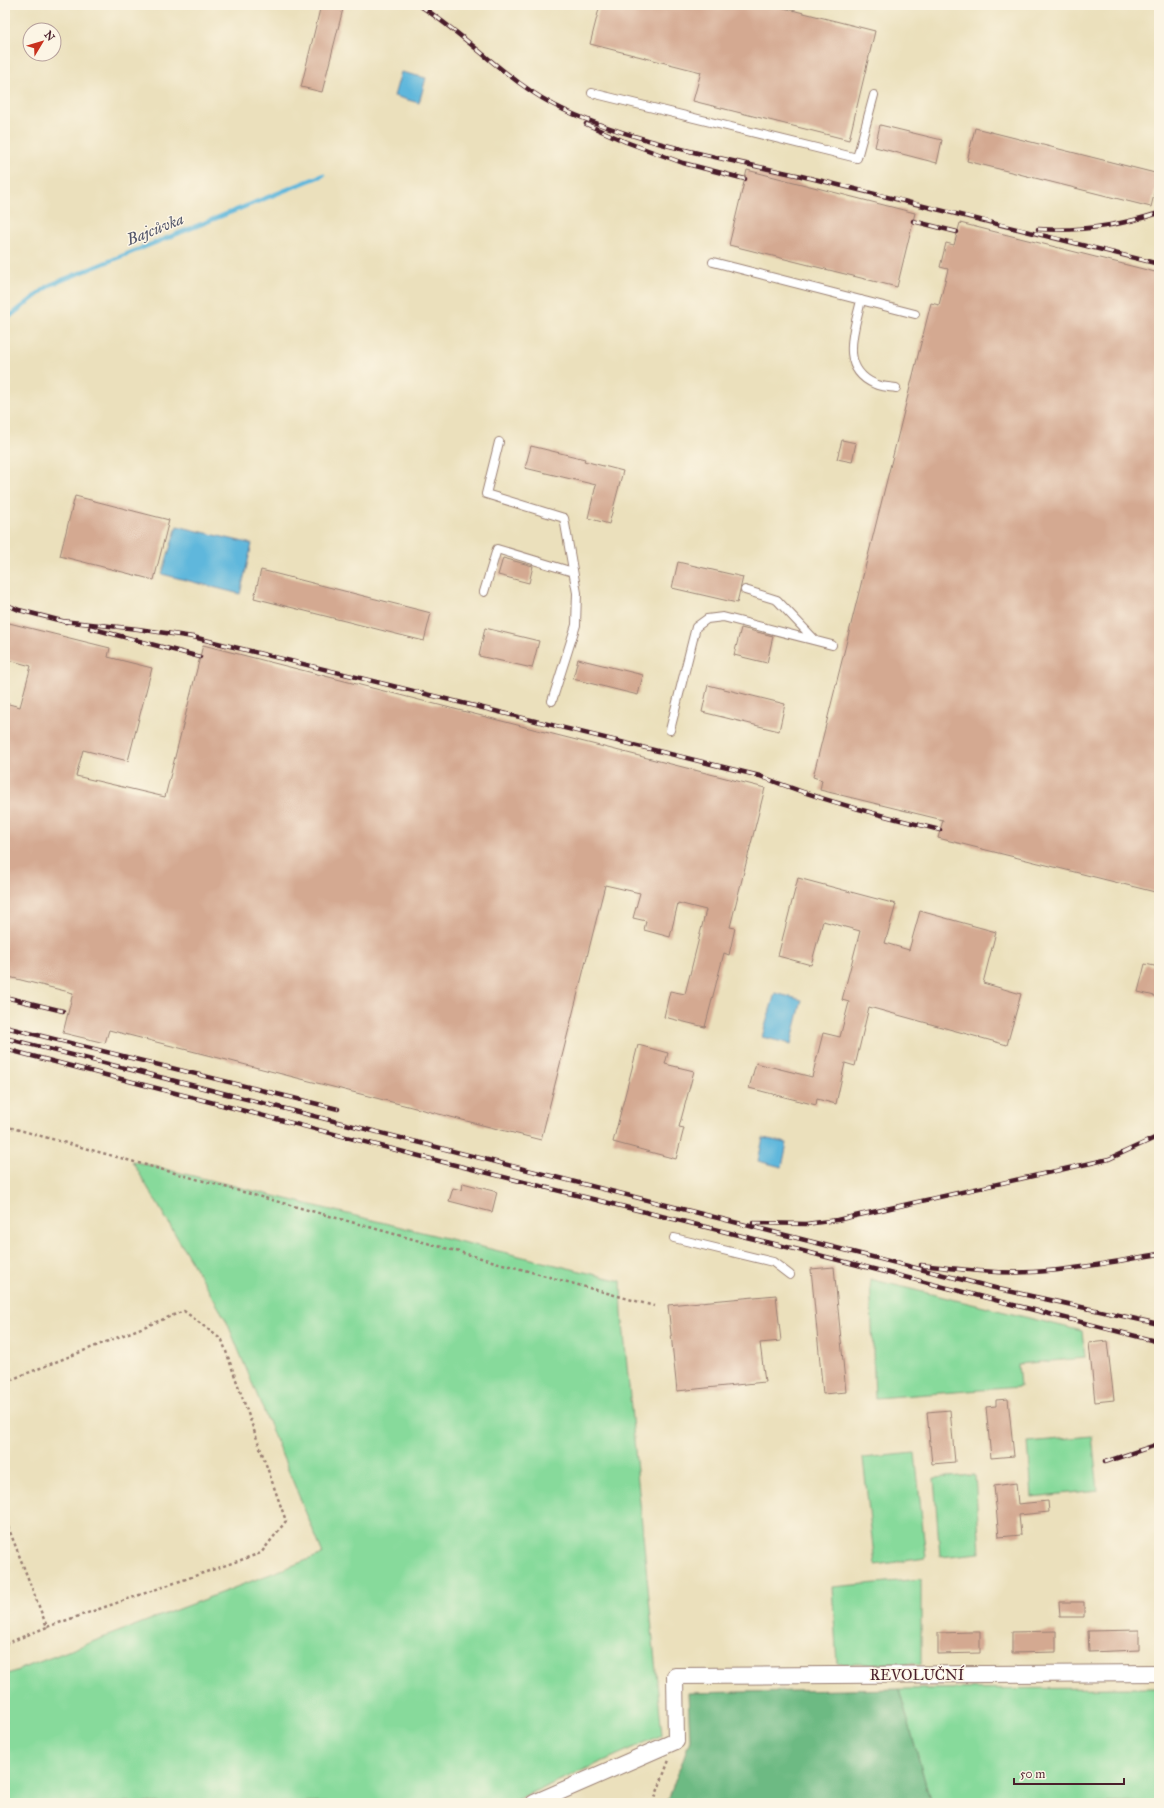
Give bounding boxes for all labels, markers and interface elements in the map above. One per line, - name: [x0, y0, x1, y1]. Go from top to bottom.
- north arrow: [22, 22, 62, 62]
- text: N: [41, 28, 58, 44]
- water label: Bajcůvka: [123, 209, 187, 250]
- street label: REVOLUČNÍ: [870, 1665, 965, 1684]
- scale bar: [1014, 1760, 1124, 1786]
- text: 50 m: [1020, 1767, 1045, 1781]

